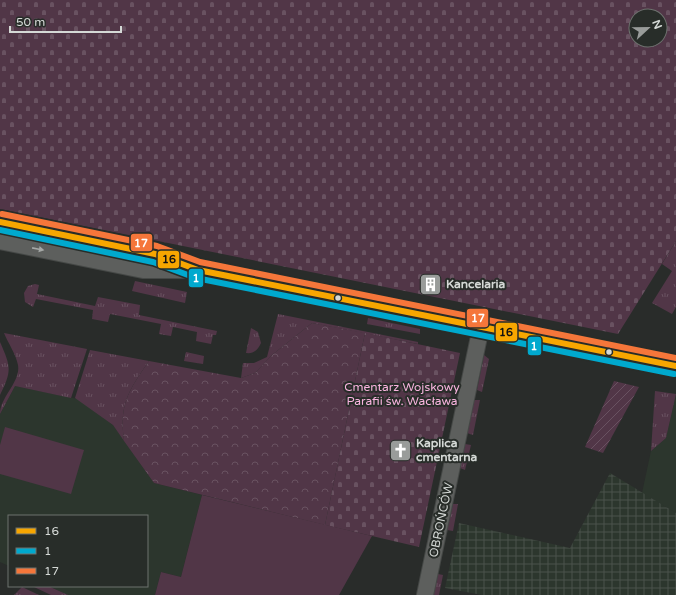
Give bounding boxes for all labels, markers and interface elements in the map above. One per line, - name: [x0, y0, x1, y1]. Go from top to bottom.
- scale bar: [10, 8, 121, 34]
- north arrow: [628, 8, 668, 48]
- text: 50 m: [16, 15, 45, 29]
- text: N: [649, 18, 664, 31]
- line badge: 17: [130, 233, 153, 252]
- text: 17: [134, 237, 148, 250]
- one-way arrow: [32, 247, 44, 253]
- line badge: 16: [157, 250, 180, 269]
- text: 16: [162, 253, 176, 266]
- line badge: 1: [188, 268, 204, 288]
- building icon: Kancelaria: [418, 271, 444, 297]
- text: 1: [193, 272, 200, 285]
- place label: Kancelaria: [446, 277, 506, 291]
- unlabelled marker: [333, 293, 343, 303]
- line badge: 17: [466, 308, 489, 328]
- text: 17: [471, 312, 485, 325]
- line badge: 16: [495, 322, 518, 342]
- text: 16: [499, 326, 513, 339]
- line badge: 1: [527, 336, 542, 356]
- text: 1: [531, 340, 538, 353]
- unlabelled marker: [604, 347, 614, 357]
- park label: Cmentarz Wojskowy Parafii św. Wacława: [344, 380, 460, 408]
- place label: Kaplica cmentarna: [416, 436, 478, 464]
- church icon: Kaplica cmentarna: [388, 437, 414, 463]
- street label: OBROŃCÓW: [426, 481, 456, 559]
- legend: [8, 515, 148, 587]
- text: 16: [44, 524, 59, 538]
- text: 1: [44, 544, 52, 558]
- text: 17: [44, 564, 59, 578]

